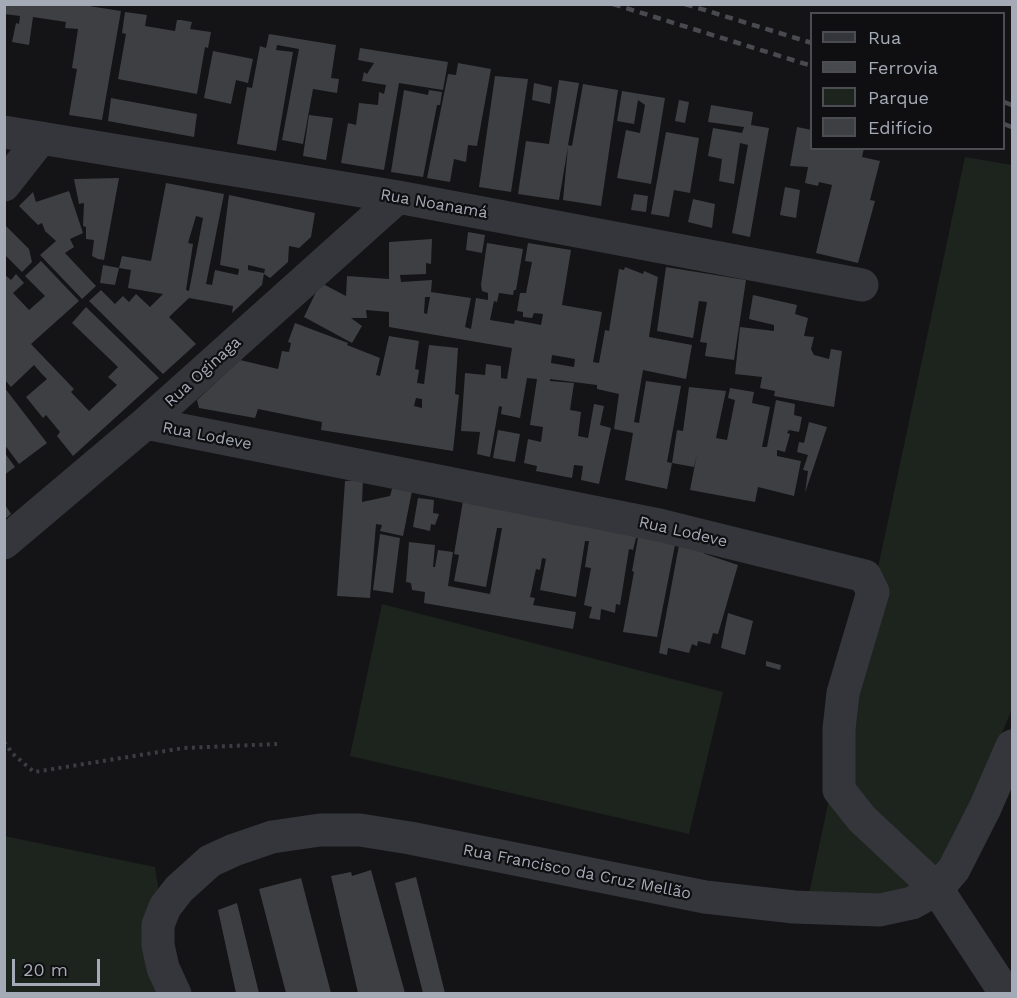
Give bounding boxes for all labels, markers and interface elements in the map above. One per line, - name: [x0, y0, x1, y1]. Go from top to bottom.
- legend: [810, 12, 1005, 150]
- text: Rua: [868, 27, 901, 48]
- text: Ferrovia: [868, 57, 938, 78]
- text: Parque: [868, 87, 929, 108]
- text: Edifício: [868, 117, 933, 138]
- street label: Rua Noanamá: [379, 185, 489, 223]
- street label: Rua Oginaga: [161, 333, 245, 411]
- street label: Rua Lodeve: [161, 418, 253, 454]
- street label: Rua Lodeve: [637, 512, 729, 552]
- street label: Rua Francisco da Cruz Mellão: [461, 840, 693, 904]
- scale bar: [15, 947, 104, 985]
- text: 20 m: [23, 959, 68, 980]

